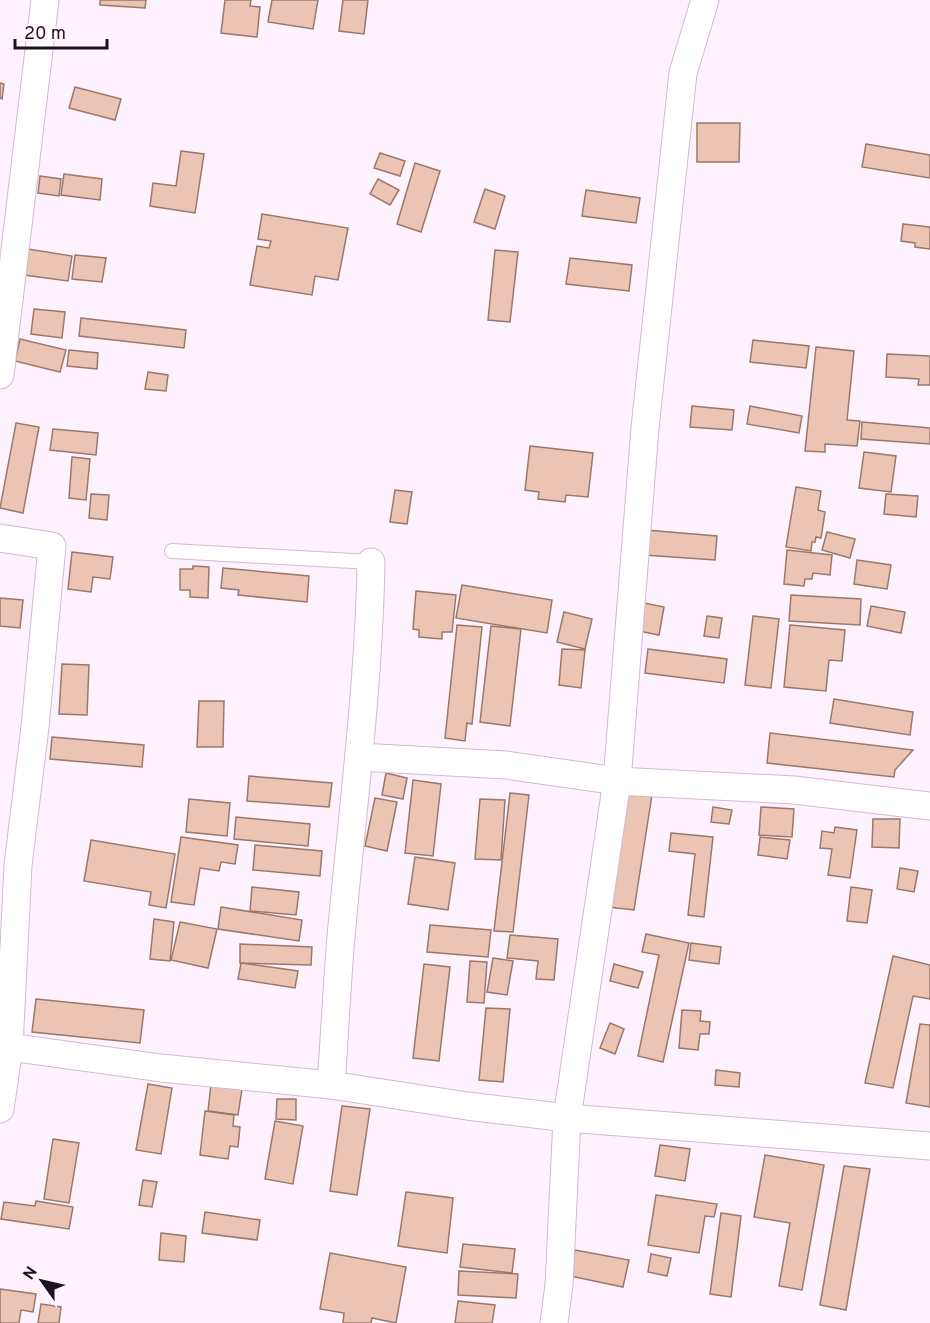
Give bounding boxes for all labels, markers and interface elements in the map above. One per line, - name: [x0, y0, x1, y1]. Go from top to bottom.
- scale bar: [15, 12, 106, 50]
- text: 20 m: [24, 23, 66, 46]
- north arrow: [12, 1251, 72, 1311]
- text: N: [20, 1263, 43, 1284]

